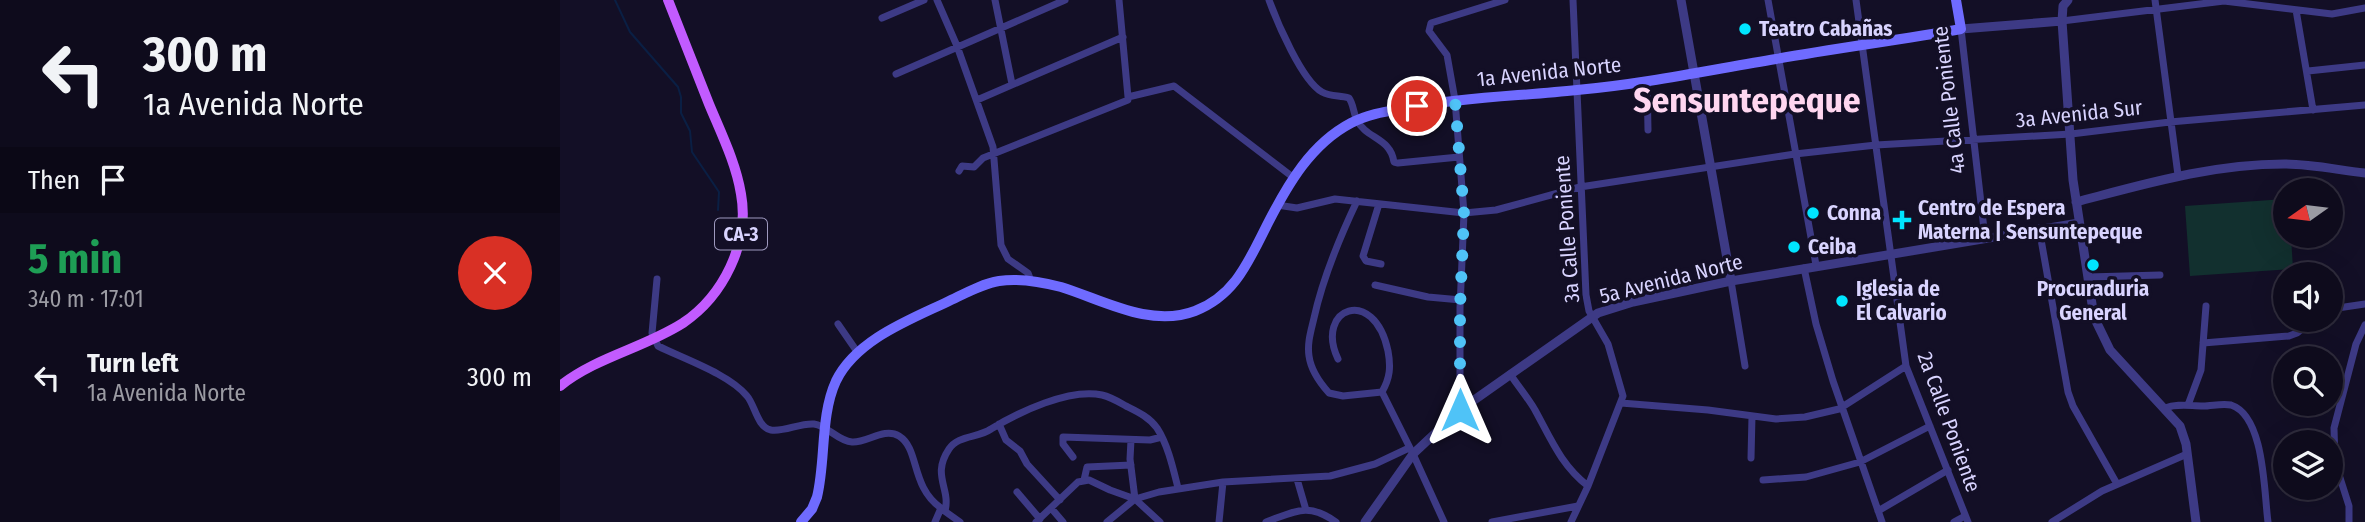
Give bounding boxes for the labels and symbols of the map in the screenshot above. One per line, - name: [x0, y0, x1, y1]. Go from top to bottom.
- place label: Teatro Cabañas: [1759, 16, 1893, 42]
- marker: Teatro Cabañas: [1737, 21, 1753, 37]
- street label: 4a Calle Poniente: [1927, 25, 1971, 175]
- street label: 1a Avenida Norte: [1476, 51, 1622, 93]
- pin: [1387, 76, 1447, 136]
- district label: Sensuntepeque: [1633, 79, 1861, 121]
- street label: 3a Avenida Sur: [2015, 94, 2144, 134]
- street label: 3a Calle Poniente: [1549, 154, 1585, 304]
- north arrow: [2273, 178, 2343, 248]
- place label: Centro de Espera Materna | Sensuntepeque: [1918, 195, 2143, 245]
- place label: Conna: [1827, 200, 1881, 226]
- marker: Conna: [1805, 205, 1821, 221]
- marker: Centro de Espera Materna | Sensuntepeque: [1892, 210, 1912, 230]
- road number: CA-3: [715, 218, 767, 250]
- place label: Ceiba: [1808, 234, 1856, 260]
- marker: Ceiba: [1786, 239, 1802, 255]
- street label: 5a Avenida Norte: [1597, 249, 1745, 309]
- marker: Procuraduria General: [2085, 257, 2101, 273]
- place label: Iglesia de El Calvario: [1856, 276, 1947, 326]
- place label: Procuraduria General: [2037, 276, 2149, 326]
- marker: Iglesia de El Calvario: [1834, 293, 1850, 309]
- street label: 2a Calle Poniente: [1912, 348, 1986, 496]
- position arrow: [1423, 373, 1497, 447]

